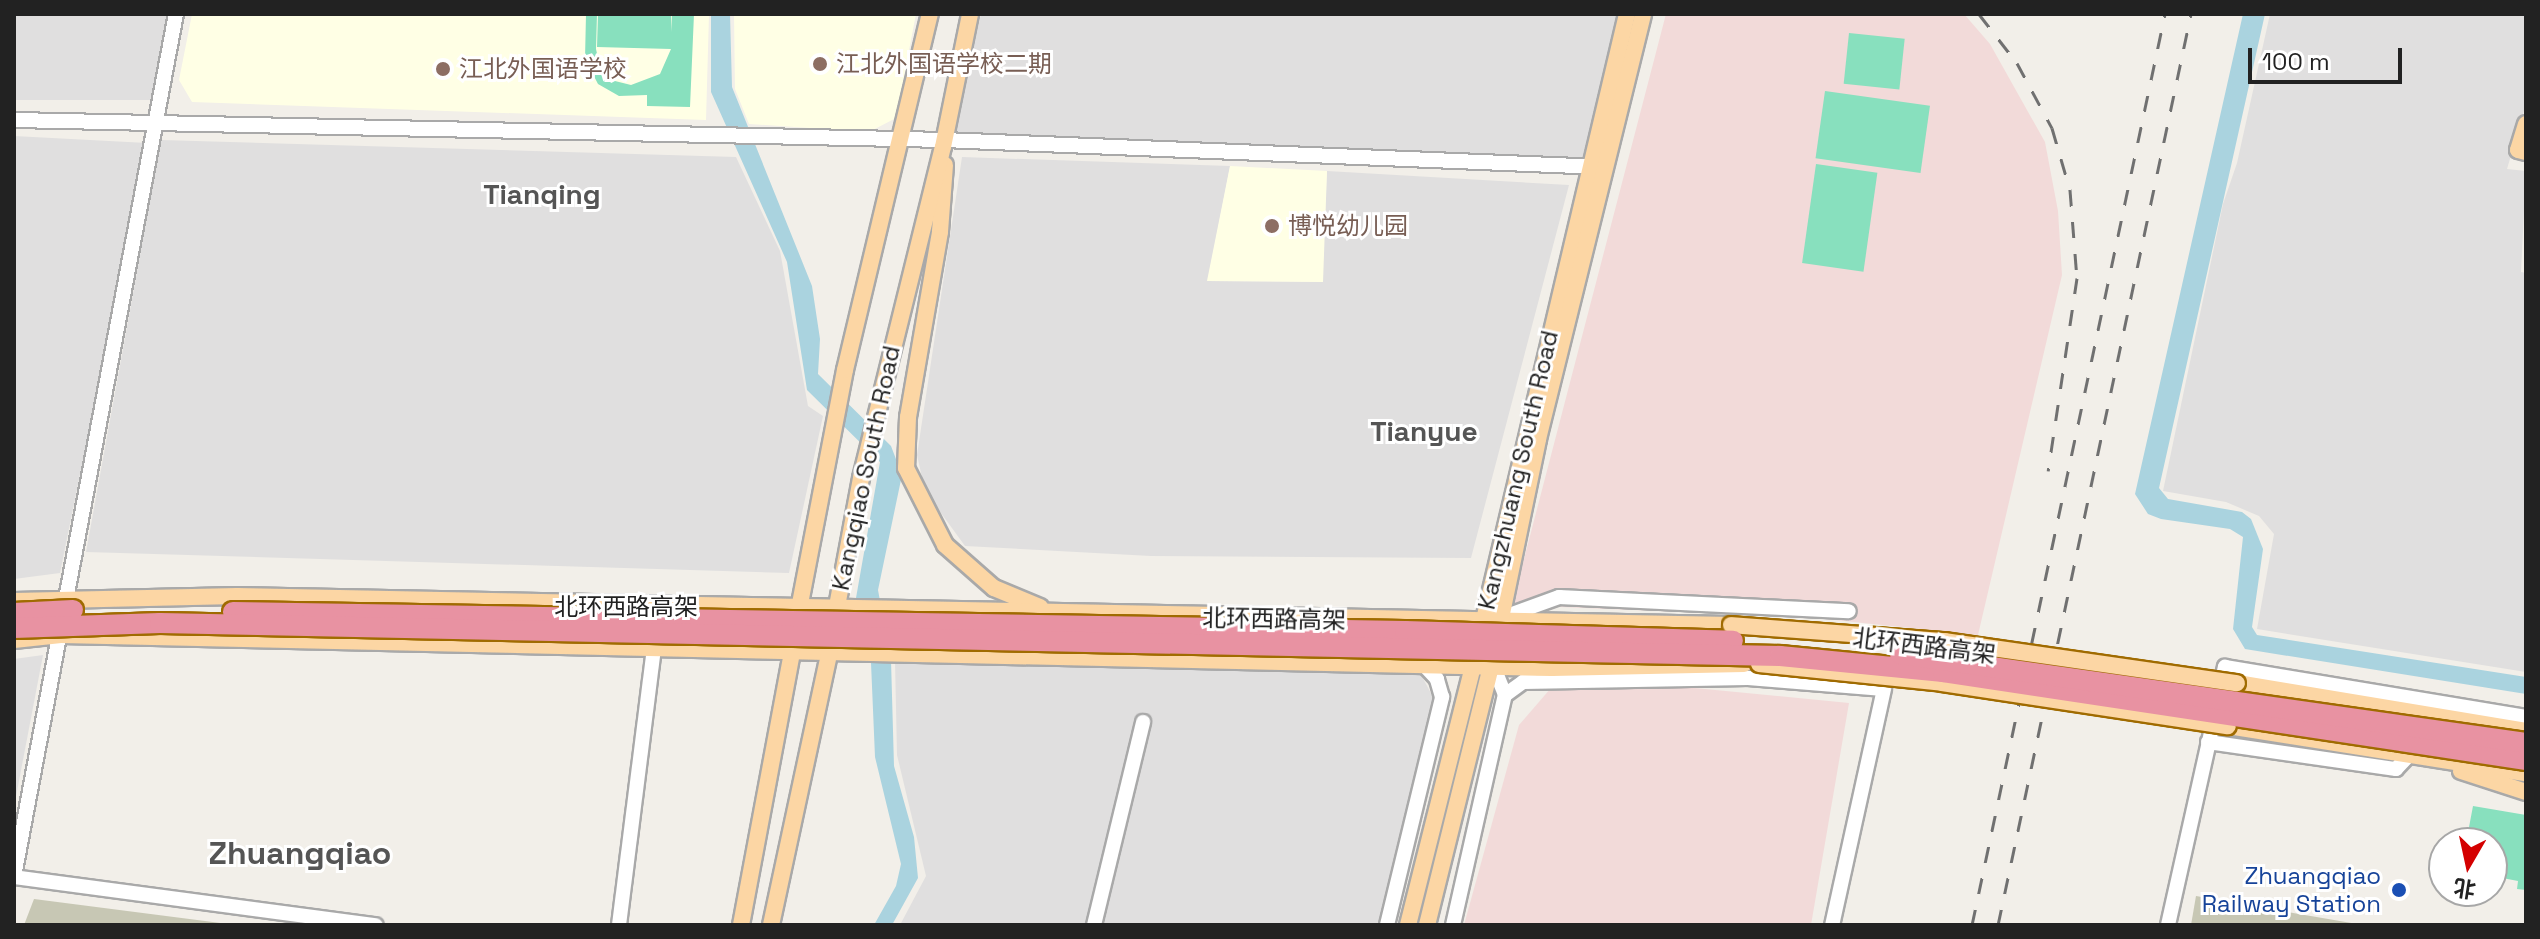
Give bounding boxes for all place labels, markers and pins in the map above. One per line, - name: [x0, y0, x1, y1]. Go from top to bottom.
- place label: 江北外国语学校二期: [836, 50, 1052, 78]
- place label: 江北外国语学校: [459, 55, 627, 83]
- marker: 江北外国语学校二期: [811, 55, 829, 73]
- marker: 江北外国语学校: [434, 60, 452, 78]
- place label: 博悦幼儿园: [1288, 212, 1408, 240]
- marker: 博悦幼儿园: [1263, 217, 1281, 235]
- place label: Zhuangqiao Railway Station: [2202, 862, 2381, 918]
- marker: Zhuangqiao Railway Station: [2388, 879, 2410, 901]

